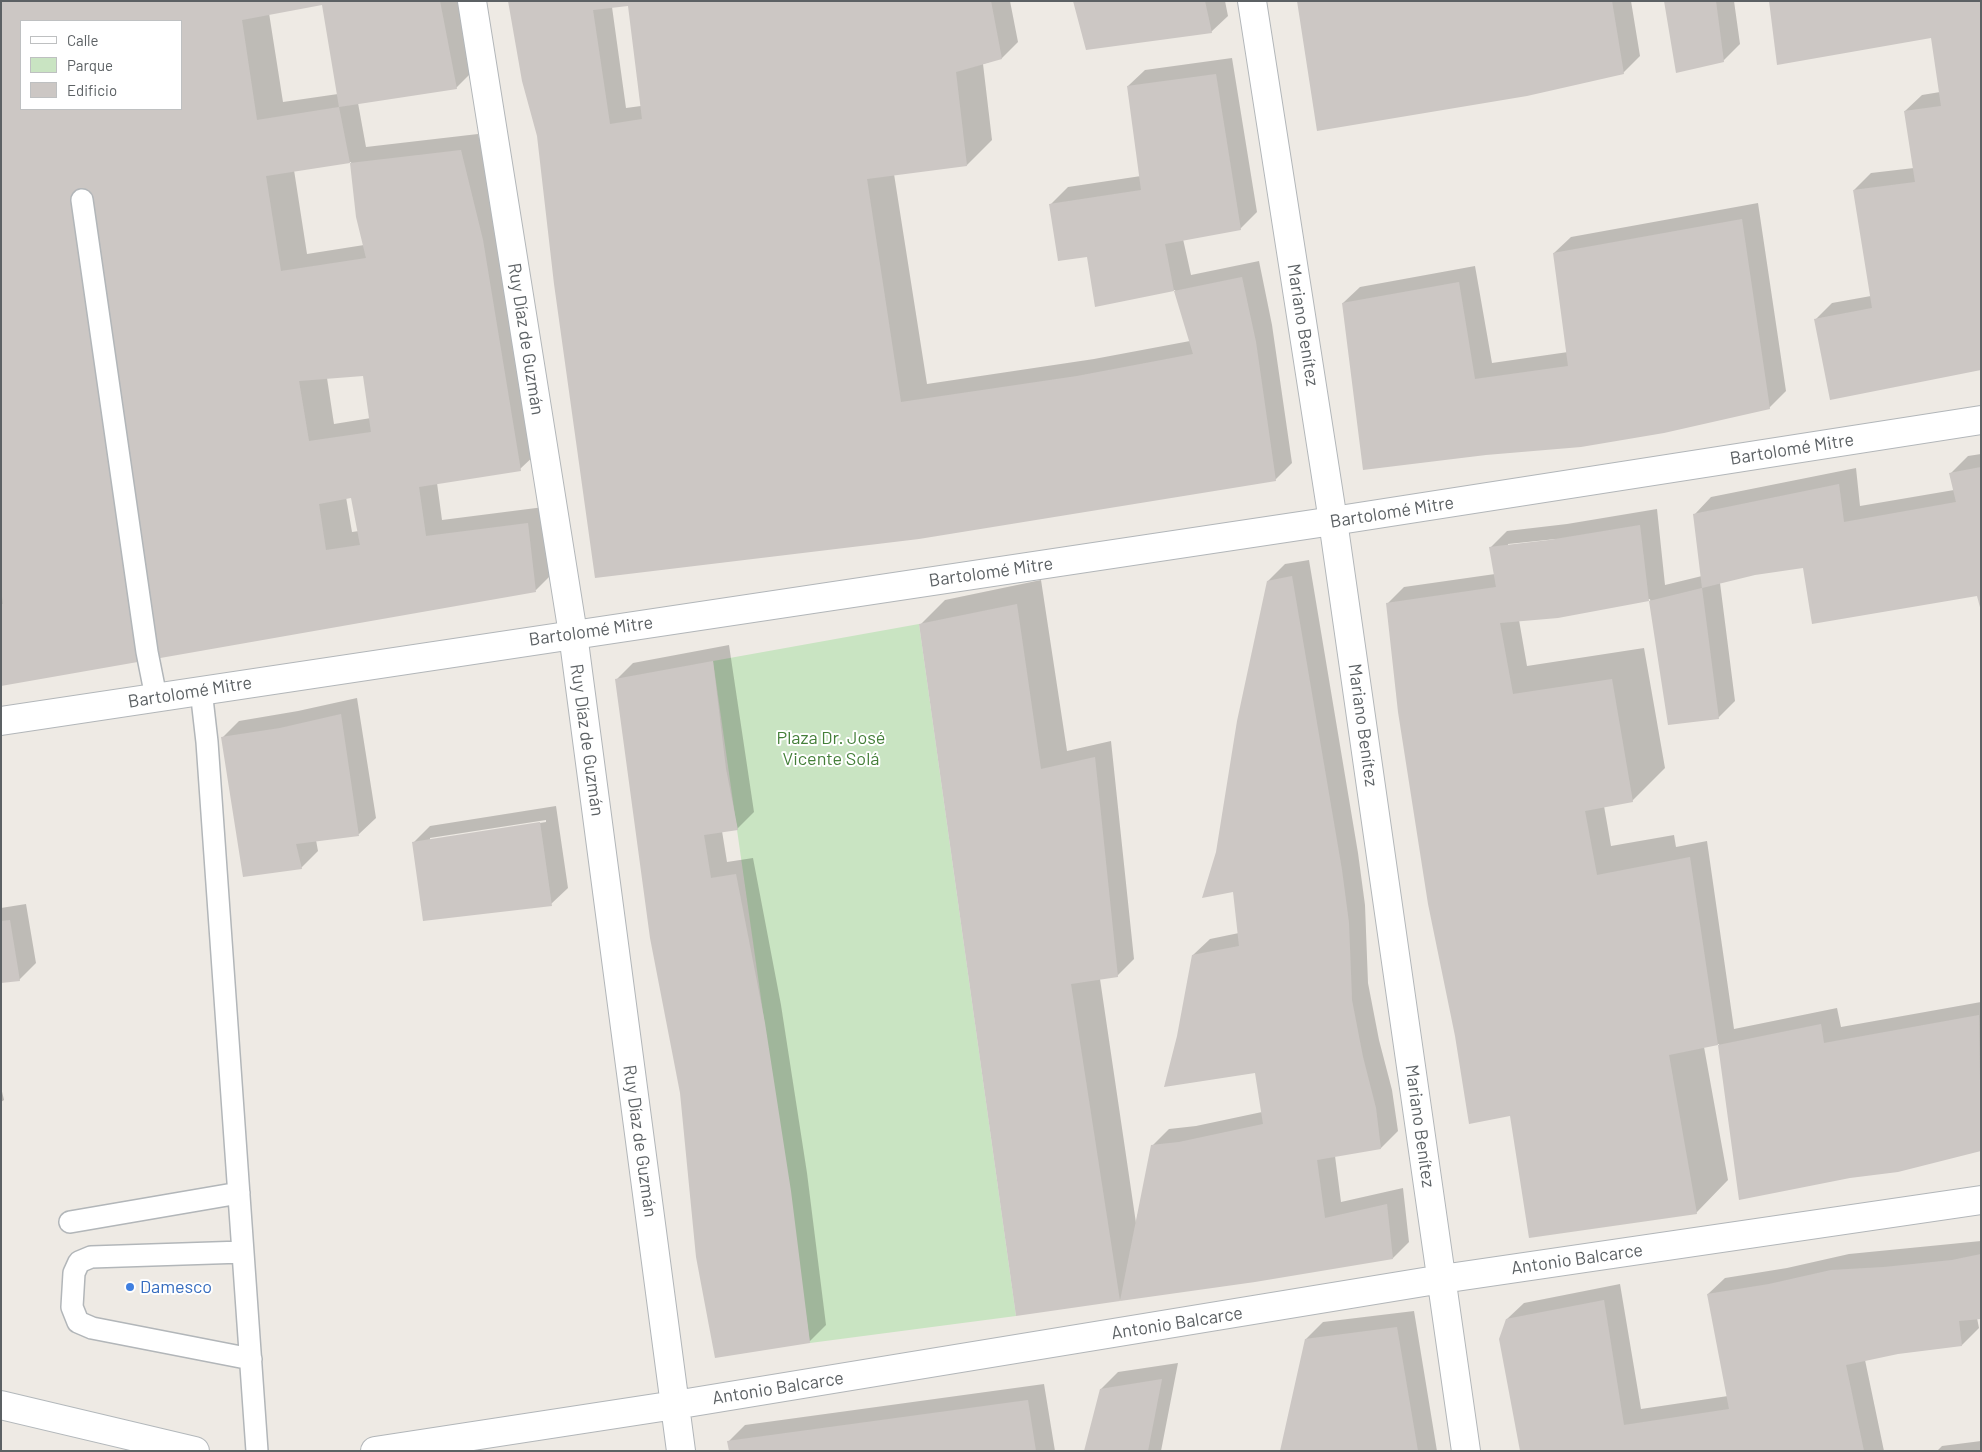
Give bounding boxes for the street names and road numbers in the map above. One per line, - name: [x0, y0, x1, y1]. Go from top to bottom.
- street label: Ruy Díaz de Guzmán: [503, 261, 549, 417]
- street label: Mariano Benítez: [1283, 262, 1323, 388]
- street label: Bartolomé Mitre: [1728, 429, 1856, 469]
- street label: Bartolomé Mitre: [1328, 492, 1456, 532]
- street label: Bartolomé Mitre: [927, 553, 1055, 591]
- street label: Bartolomé Mitre: [527, 612, 655, 650]
- street label: Ruy Díaz de Guzmán: [566, 662, 608, 818]
- street label: Mariano Benítez: [1344, 662, 1382, 788]
- street label: Bartolomé Mitre: [126, 672, 254, 712]
- street label: Ruy Díaz de Guzmán: [619, 1063, 661, 1219]
- street label: Mariano Benítez: [1401, 1063, 1439, 1189]
- street label: Antonio Balcarce: [1510, 1239, 1644, 1279]
- street label: Antonio Balcarce: [1110, 1302, 1244, 1344]
- street label: Antonio Balcarce: [711, 1367, 845, 1409]

